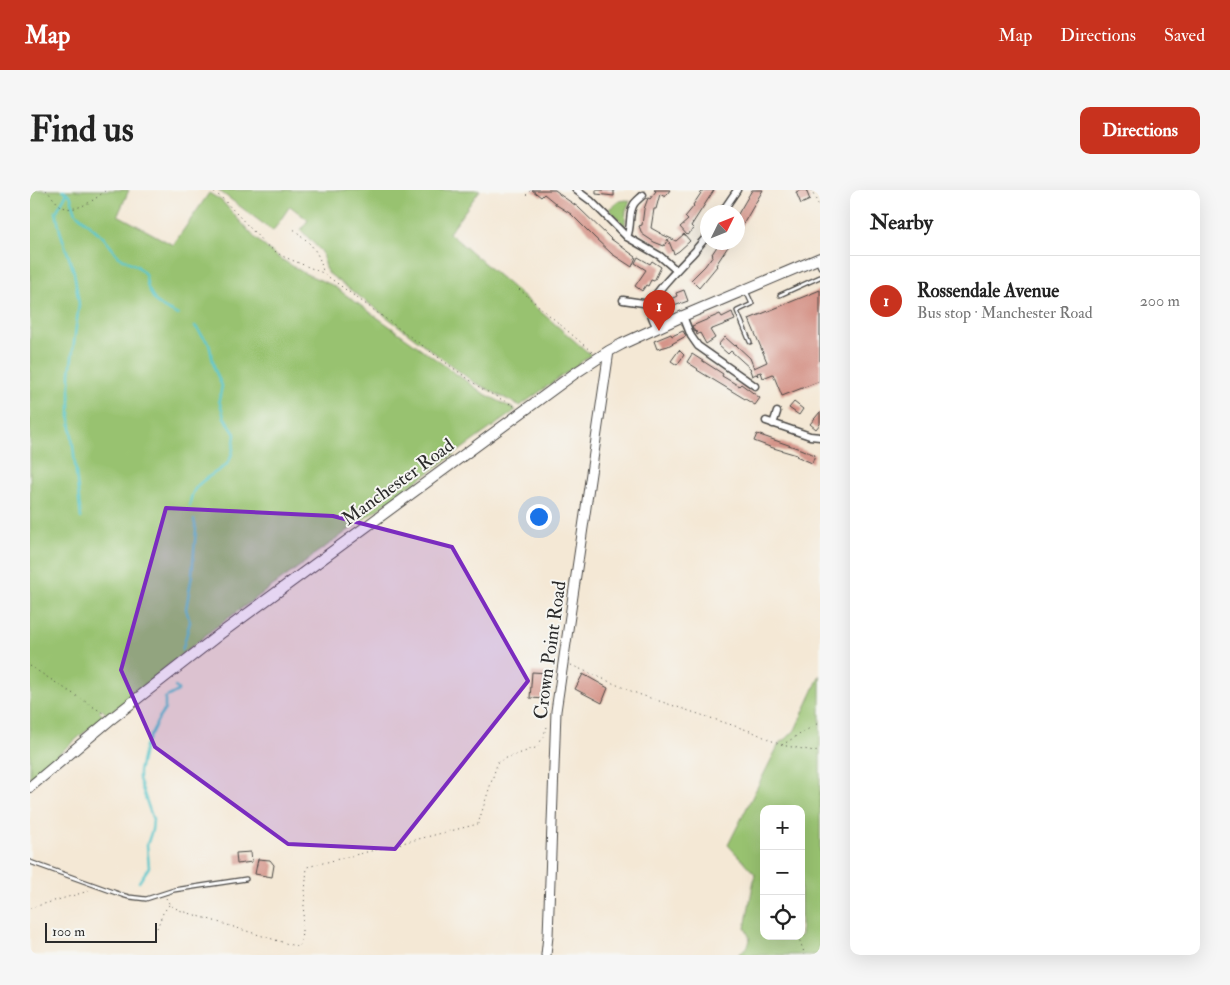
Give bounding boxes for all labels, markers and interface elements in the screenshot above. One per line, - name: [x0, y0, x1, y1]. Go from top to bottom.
- text: Map: [25, 20, 70, 51]
- text: Map: [999, 24, 1032, 47]
- text: Directions: [1060, 24, 1136, 47]
- text: Saved: [1164, 24, 1205, 47]
- button: Directions: [1080, 107, 1200, 154]
- text: Find us: [30, 108, 134, 152]
- north arrow: [700, 205, 745, 250]
- text: Nearby: [870, 209, 933, 236]
- text: Rossendale Avenue: [917, 279, 1059, 303]
- pin: 1: [643, 290, 675, 331]
- text: 1: [883, 291, 889, 311]
- text: 200 m: [1140, 291, 1180, 311]
- text: Bus stop · Manchester Road: [917, 303, 1093, 323]
- street label: Manchester Road: [337, 433, 459, 531]
- your location: [526, 504, 552, 530]
- street label: Crown Point Road: [528, 579, 572, 721]
- map controls: [760, 805, 805, 940]
- button: +: [760, 805, 805, 850]
- button: −: [760, 850, 805, 895]
- button: locate: [760, 895, 805, 940]
- scale bar: [45, 920, 158, 943]
- text: 100 m: [52, 923, 85, 940]

